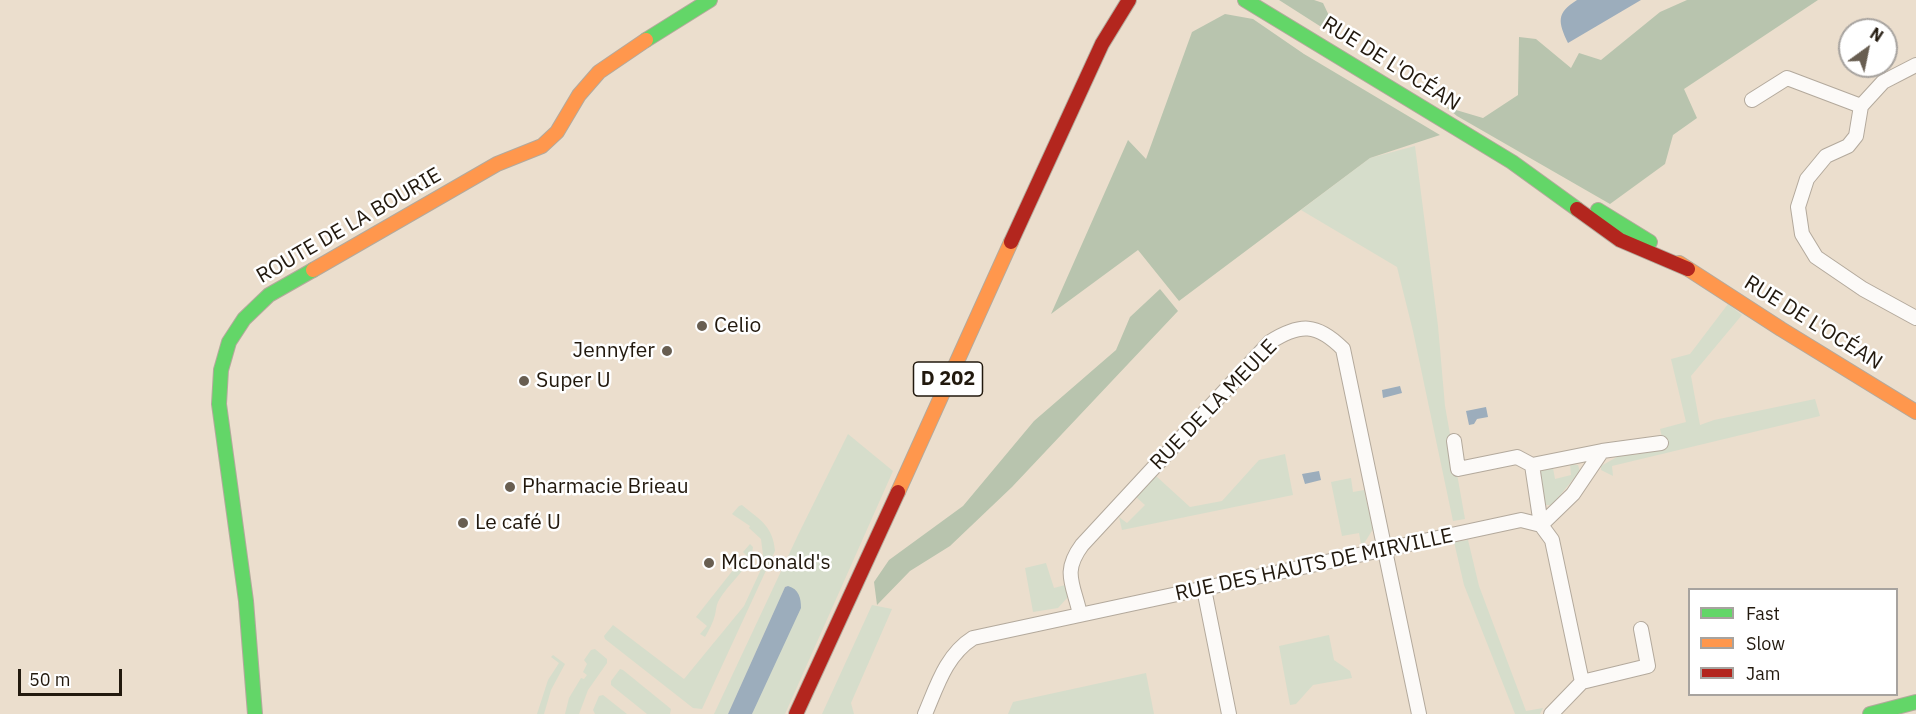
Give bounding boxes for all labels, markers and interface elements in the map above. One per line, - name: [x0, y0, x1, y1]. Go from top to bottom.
- street label: RUE DE L'OCÉAN: [1317, 11, 1465, 117]
- north arrow: [1838, 18, 1898, 78]
- text: N: [1866, 23, 1887, 46]
- street label: ROUTE DE LA BOURIE: [252, 163, 446, 289]
- street label: RUE DE L'OCÉAN: [1739, 270, 1887, 376]
- place label: Celio: [714, 313, 761, 339]
- marker: Celio: [695, 319, 709, 333]
- street label: RUE DE LA MEULE: [1145, 335, 1283, 475]
- place label: Jennyfer: [573, 338, 655, 364]
- marker: Jennyfer: [660, 344, 674, 358]
- road number: D 202: [914, 362, 982, 396]
- place label: Super U: [536, 368, 611, 394]
- marker: Super U: [517, 374, 531, 388]
- place label: Pharmacie Brieau: [522, 474, 689, 500]
- marker: Pharmacie Brieau: [503, 480, 517, 494]
- place label: Le café U: [475, 510, 561, 536]
- marker: Le café U: [456, 516, 470, 530]
- street label: RUE DES HAUTS DE MIRVILLE: [1173, 523, 1455, 607]
- place label: McDonald's: [721, 550, 831, 576]
- marker: McDonald's: [702, 556, 716, 570]
- legend: [1688, 588, 1898, 696]
- text: Fast: [1746, 602, 1780, 625]
- text: Slow: [1746, 632, 1785, 655]
- scale bar: [21, 657, 124, 695]
- text: Jam: [1746, 662, 1781, 685]
- text: 50 m: [29, 668, 71, 691]

